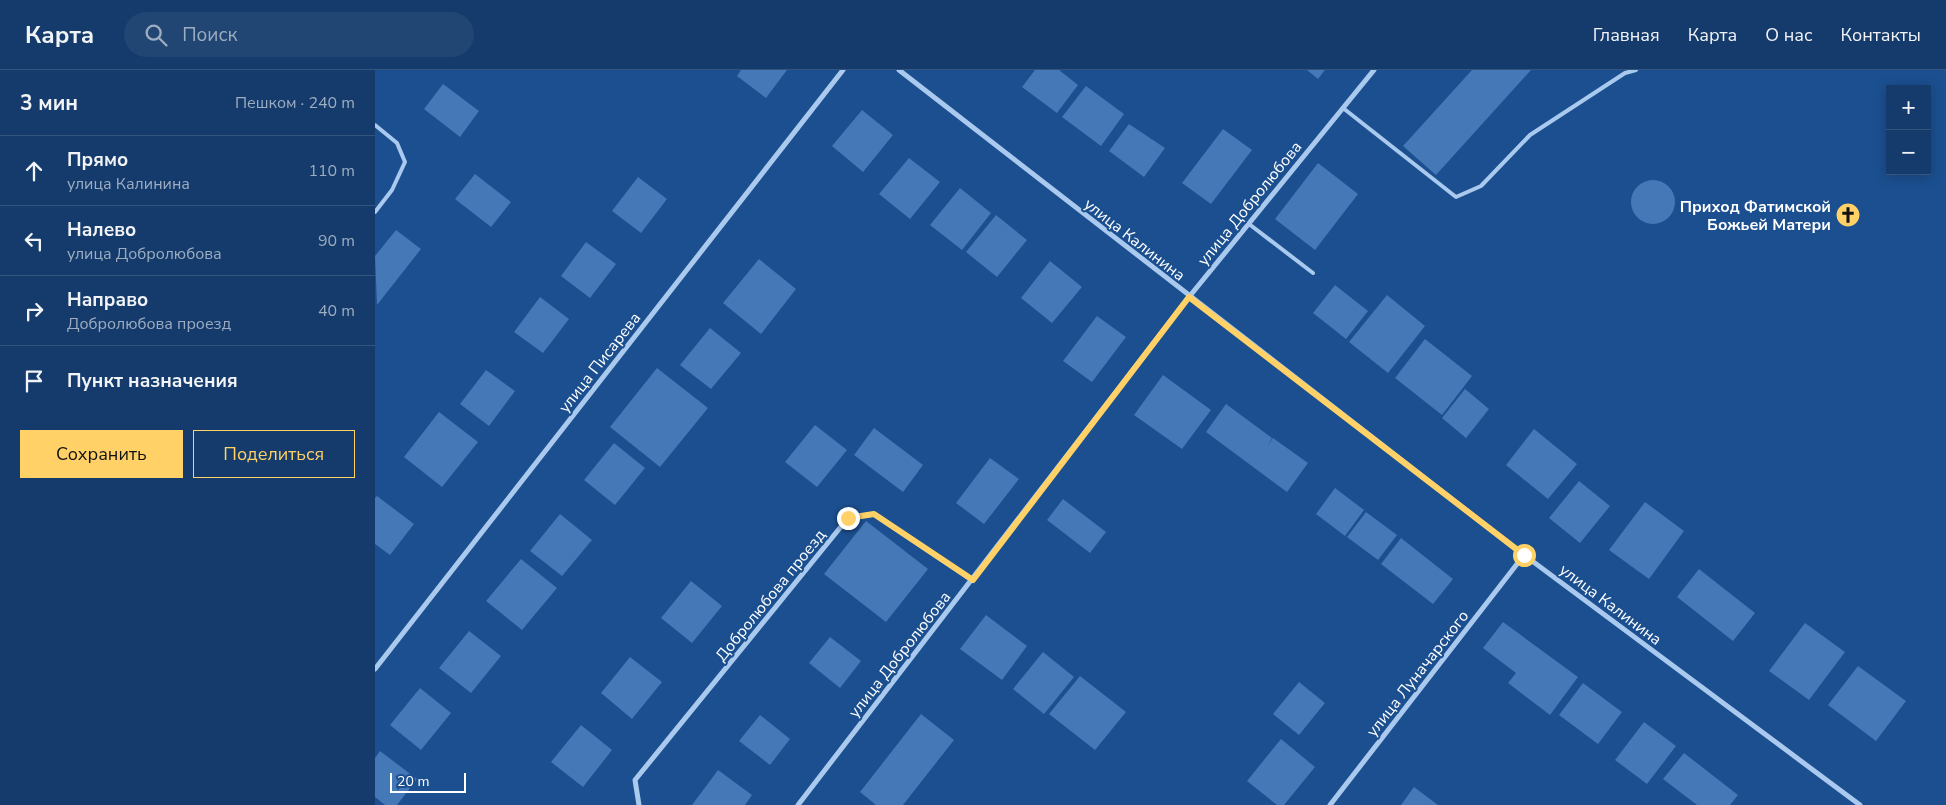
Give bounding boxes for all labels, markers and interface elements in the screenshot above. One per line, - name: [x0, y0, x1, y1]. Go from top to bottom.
- search box: [124, 12, 474, 57]
- text: Карта: [25, 19, 94, 51]
- icon: search: [142, 21, 170, 49]
- text: Поиск: [182, 22, 237, 48]
- text: Главная: [1593, 23, 1660, 47]
- text: Карта: [1688, 23, 1737, 47]
- text: О нас: [1765, 23, 1813, 47]
- text: Контакты: [1841, 23, 1921, 47]
- map controls: [1886, 85, 1931, 175]
- button: +: [1886, 85, 1931, 130]
- text: 3 мин: [20, 89, 78, 117]
- text: Пешком · 240 m: [235, 92, 355, 114]
- button: −: [1886, 130, 1931, 175]
- street label: улица Добролюбова: [1193, 137, 1307, 271]
- text: Прямо: [67, 147, 128, 173]
- icon: ahead: [20, 157, 48, 185]
- text: 110 m: [308, 160, 355, 182]
- text: улица Калинина: [67, 173, 190, 195]
- street label: улица Калинина: [1079, 193, 1190, 286]
- place label: Приход Фатимской Божьей Матери: [1680, 196, 1831, 236]
- church icon: Приход Фатимской Божьей Матери: [1835, 202, 1861, 228]
- text: Налево: [67, 217, 136, 243]
- icon: left: [20, 227, 48, 255]
- text: 90 m: [318, 230, 355, 252]
- text: улица Добролюбова: [67, 243, 222, 265]
- text: Направо: [67, 287, 148, 313]
- icon: right: [20, 297, 48, 325]
- text: 40 m: [318, 300, 355, 322]
- street label: улица Писарева: [554, 308, 646, 417]
- text: Добролюбова проезд: [67, 313, 231, 335]
- icon: arrive: [20, 367, 48, 395]
- text: Пункт назначения: [67, 368, 238, 394]
- button: Сохранить: [20, 430, 183, 478]
- button: Поделиться: [193, 430, 355, 478]
- route end: [837, 507, 860, 530]
- street label: Добролюбова проезд: [711, 525, 831, 666]
- route start: [1513, 544, 1536, 567]
- street label: улица Калинина: [1555, 559, 1666, 651]
- street label: улица Добролюбова: [844, 587, 956, 722]
- street label: улица Луначарского: [1361, 606, 1474, 741]
- scale bar: [390, 770, 466, 793]
- text: 20 m: [397, 772, 429, 791]

